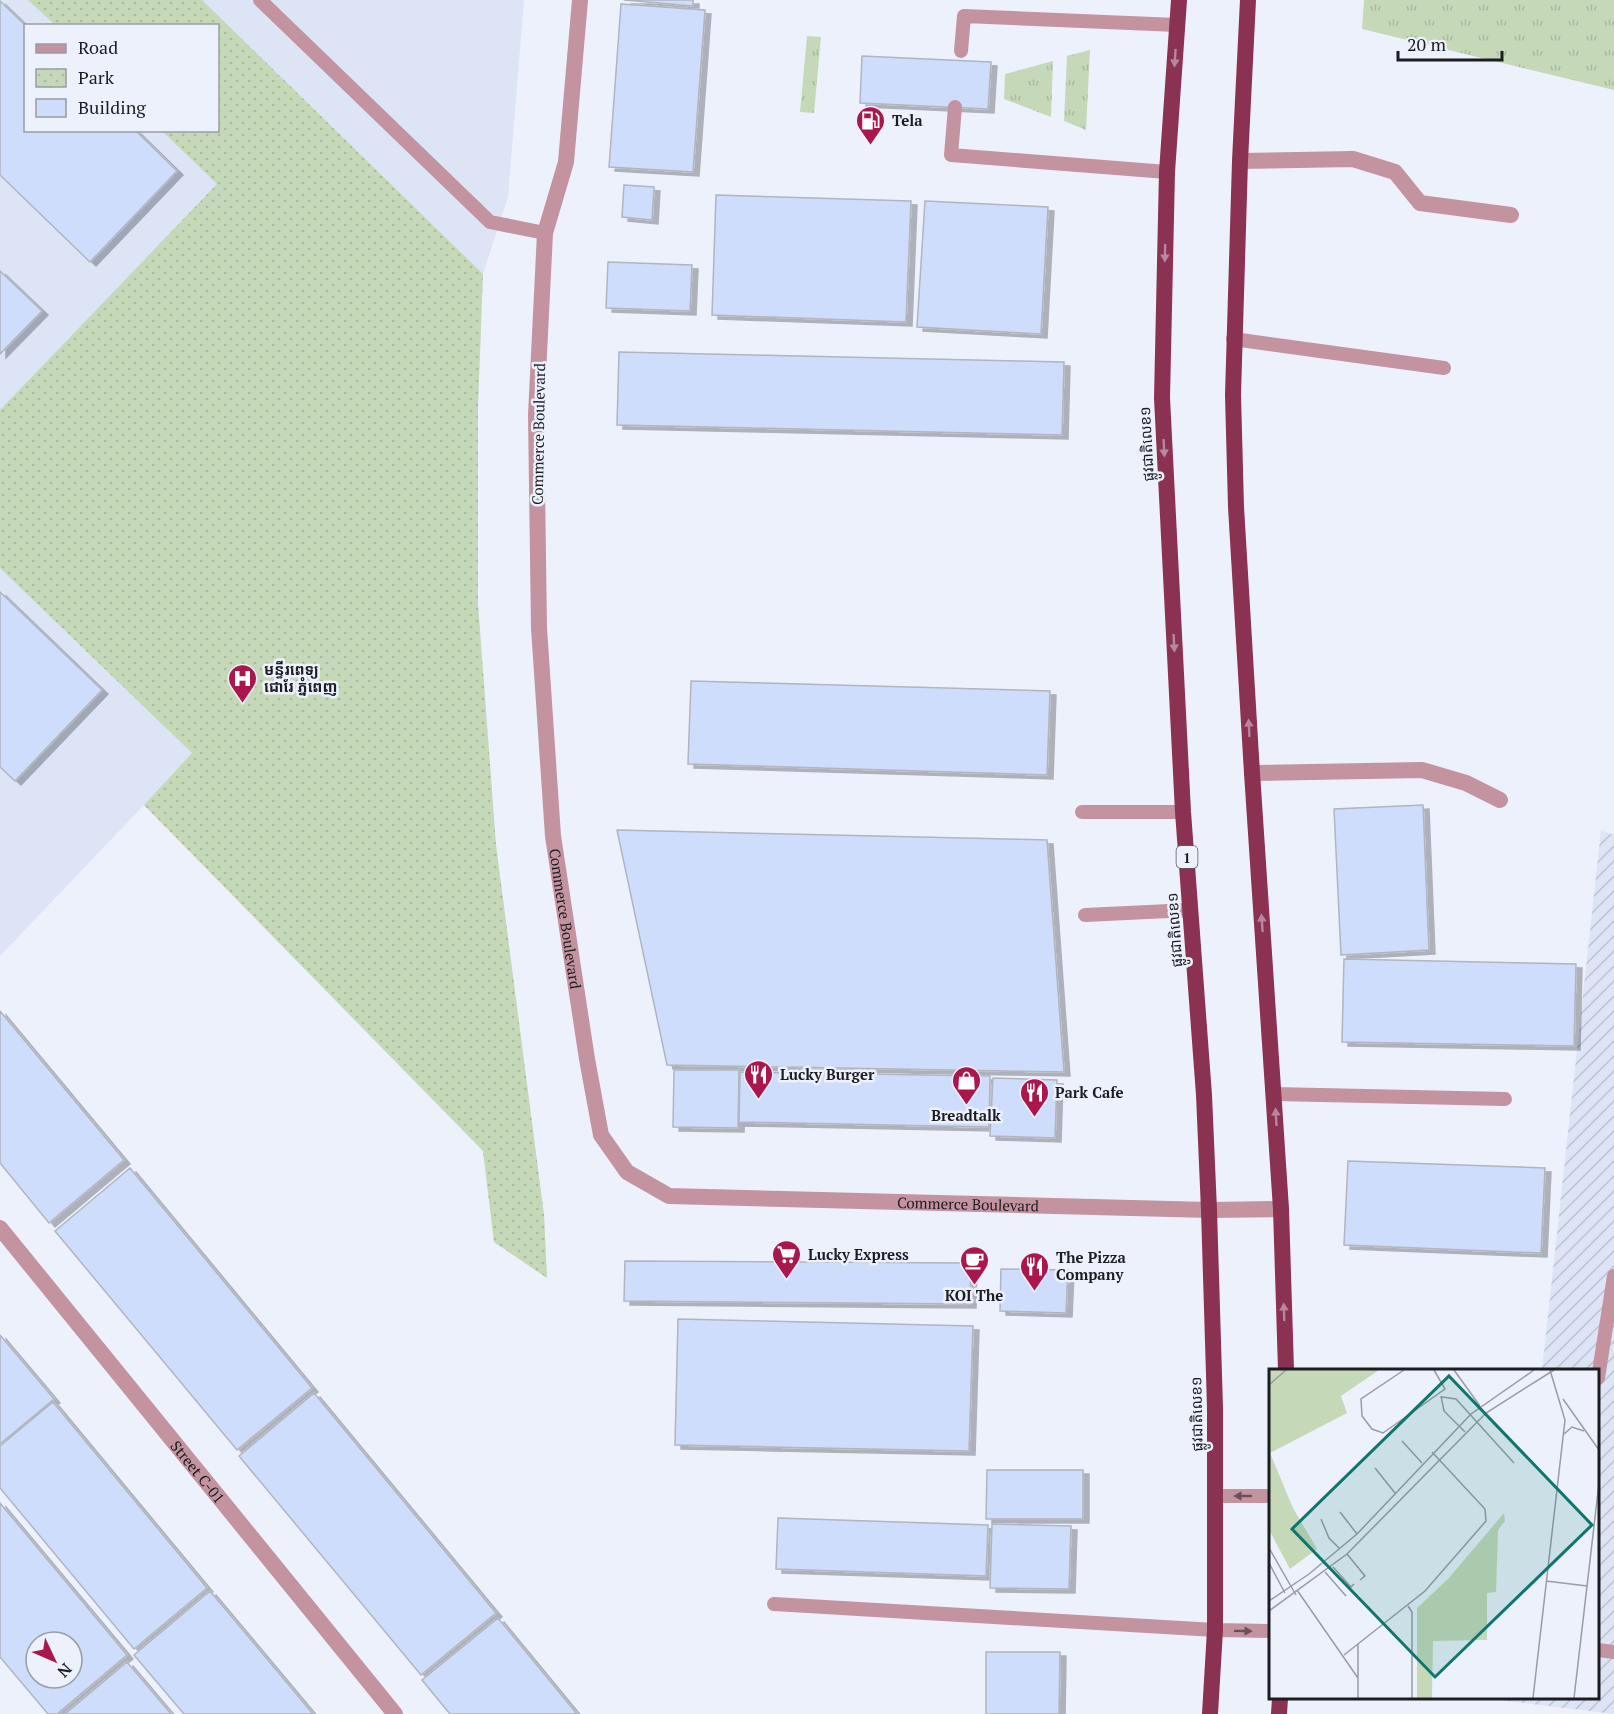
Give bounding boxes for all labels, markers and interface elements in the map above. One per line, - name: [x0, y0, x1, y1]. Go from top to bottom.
- legend: [24, 24, 219, 132]
- scale bar: [1398, 24, 1502, 62]
- text: 20 m: [1407, 32, 1447, 56]
- text: Road: [78, 35, 118, 59]
- one-way arrow: [1170, 49, 1180, 68]
- text: Park: [78, 65, 115, 89]
- text: Building: [78, 95, 146, 119]
- fuel station icon: Tela: [855, 104, 887, 146]
- place label: Tela: [892, 110, 923, 130]
- one-way arrow: [1160, 244, 1170, 263]
- street label: Commerce Boulevard: [527, 363, 549, 505]
- street label: ផ្លូវជាតិលេខ១: [1134, 406, 1162, 482]
- one-way arrow: [1160, 438, 1169, 457]
- one-way arrow: [1170, 633, 1179, 652]
- place label: មន្ទីរពេទ្យ ជោរែ ភ្នំពេញ: [264, 659, 337, 696]
- hospital icon: មន្ទីរពេទ្យ ជោរែ ភ្នំពេញ: [227, 662, 259, 704]
- one-way arrow: [1244, 719, 1254, 738]
- road number: 1: [1176, 846, 1198, 868]
- street label: Commerce Boulevard: [545, 847, 586, 990]
- street label: ផ្លូវជាតិលេខ១: [1161, 892, 1191, 968]
- one-way arrow: [1258, 913, 1267, 932]
- restaurant icon: Lucky Burger: [743, 1058, 775, 1100]
- place label: Lucky Burger: [780, 1064, 875, 1084]
- shop icon: Breadtalk: [950, 1064, 982, 1106]
- restaurant icon: Park Cafe: [1018, 1076, 1050, 1118]
- place label: Park Cafe: [1055, 1082, 1124, 1102]
- place label: Breadtalk: [931, 1105, 1001, 1125]
- one-way arrow: [1271, 1108, 1280, 1127]
- street label: Commerce Boulevard: [897, 1192, 1039, 1216]
- supermarket icon: Lucky Express: [771, 1238, 803, 1280]
- place label: Lucky Express: [808, 1244, 909, 1264]
- cafe icon: KOI The: [958, 1244, 990, 1286]
- place label: The Pizza Company: [1056, 1247, 1127, 1284]
- restaurant icon: The Pizza Company: [1019, 1250, 1051, 1292]
- place label: KOI The: [945, 1285, 1003, 1305]
- one-way arrow: [1280, 1303, 1289, 1322]
- inset map: [1269, 1369, 1599, 1699]
- street label: ផ្លូវជាតិលេខ១: [1185, 1376, 1211, 1452]
- street label: Street C-01: [166, 1436, 230, 1507]
- one-way arrow: [1233, 1491, 1252, 1501]
- one-way arrow: [1233, 1626, 1252, 1636]
- north arrow: [24, 1630, 84, 1690]
- text: N: [53, 1658, 77, 1682]

